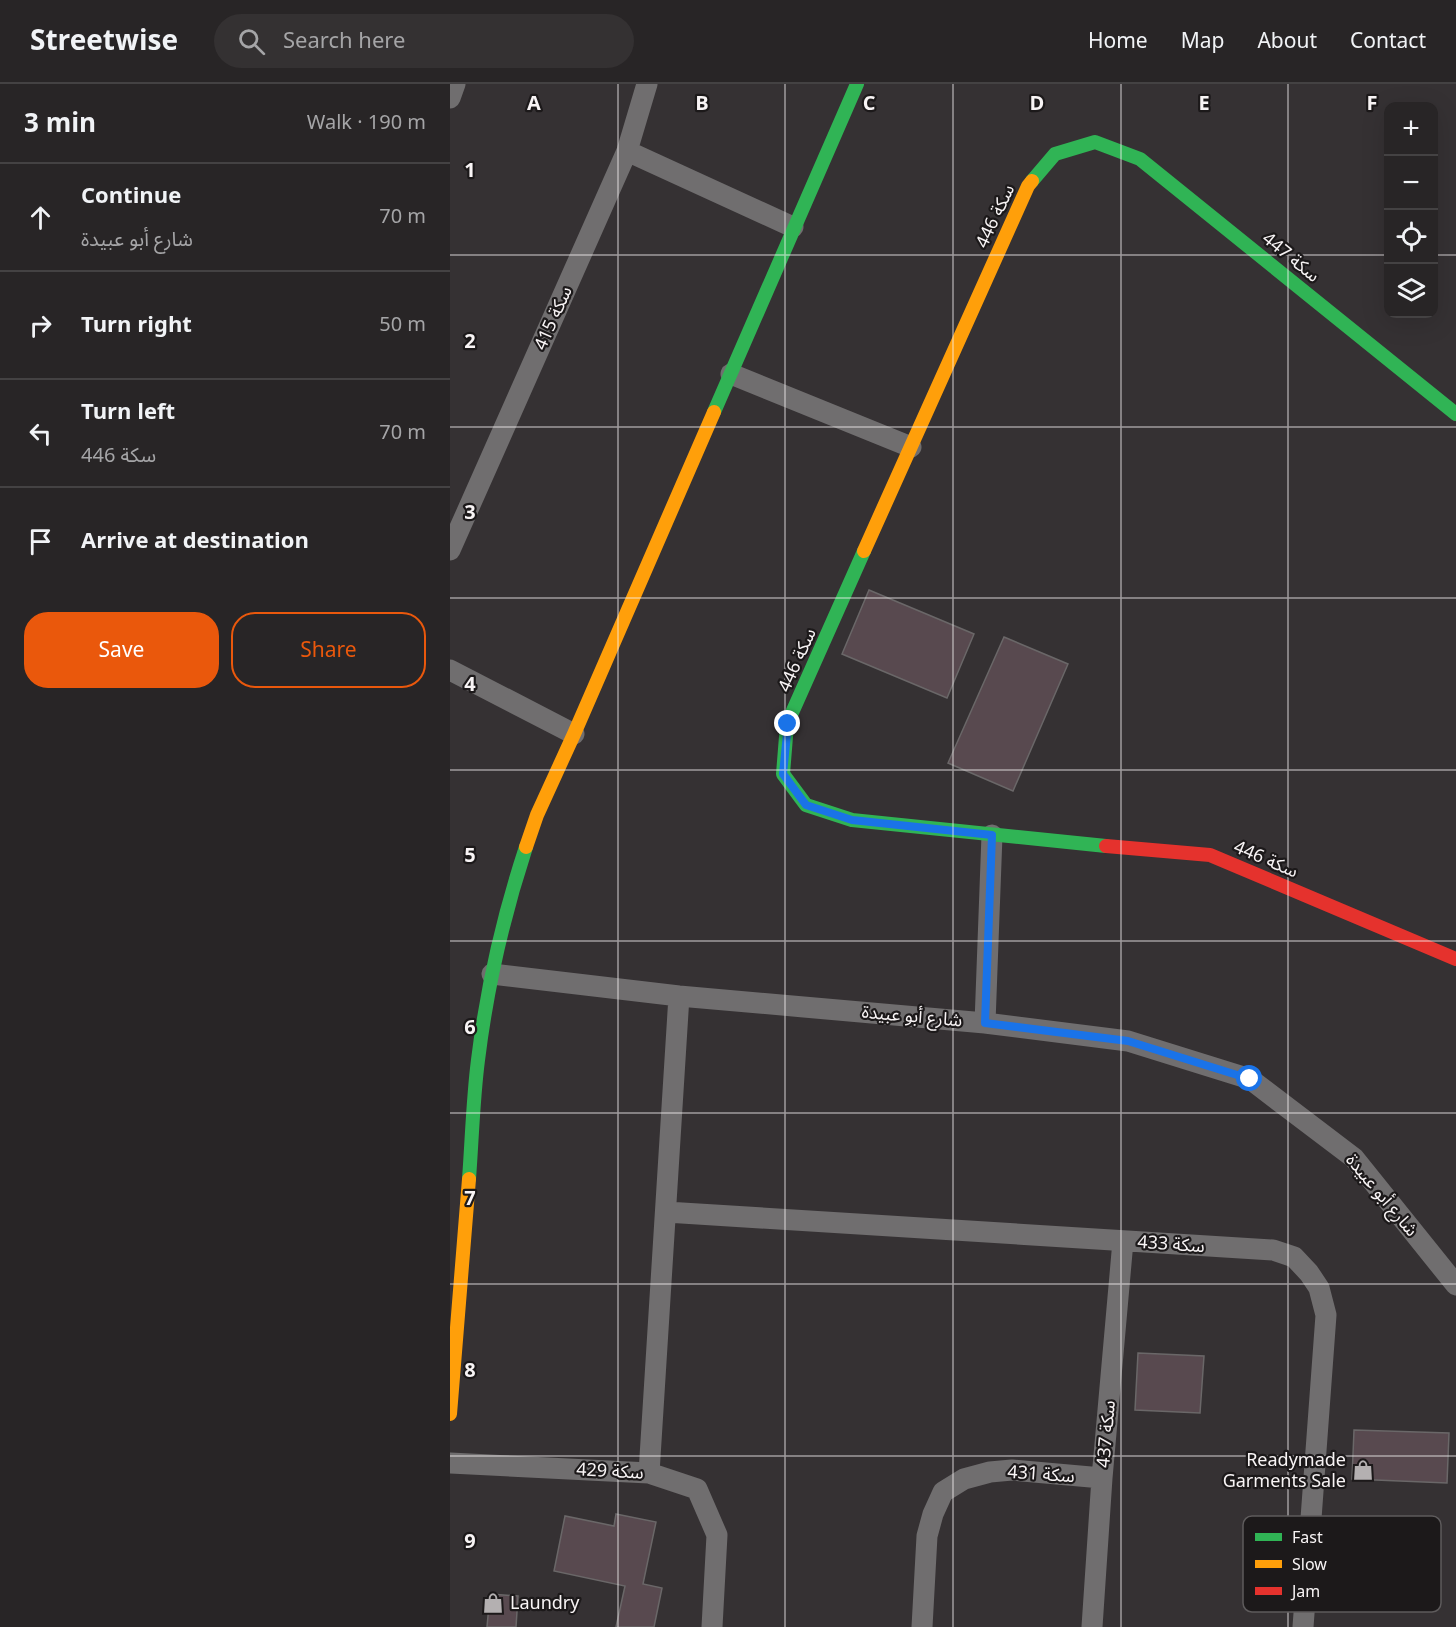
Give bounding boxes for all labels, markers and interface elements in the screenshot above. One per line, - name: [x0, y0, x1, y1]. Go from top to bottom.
- text: Streetwise: [30, 12, 178, 71]
- search box: [214, 14, 634, 68]
- text: Search here: [283, 18, 405, 64]
- text: Home: [1088, 19, 1148, 63]
- text: Map: [1181, 19, 1224, 63]
- text: About: [1257, 19, 1317, 63]
- text: Contact: [1350, 19, 1426, 63]
- icon: search: [235, 25, 268, 58]
- text: A: [527, 83, 541, 125]
- text: B: [695, 83, 709, 125]
- text: C: [863, 83, 876, 125]
- text: D: [1030, 83, 1044, 125]
- text: E: [1198, 83, 1210, 125]
- text: F: [1367, 83, 1377, 125]
- text: 3 min: [24, 96, 96, 151]
- text: Walk · 190 m: [307, 102, 426, 144]
- map controls: [1384, 102, 1438, 318]
- button: +: [1384, 102, 1438, 156]
- text: 1: [464, 150, 476, 192]
- button: −: [1384, 156, 1438, 210]
- text: Continue: [81, 173, 181, 219]
- street label: سكة 446: [964, 177, 1026, 255]
- text: 70 m: [379, 196, 426, 238]
- icon: ahead: [24, 201, 57, 234]
- button: locate: [1384, 210, 1438, 264]
- text: شارع أبو عبيدة: [81, 219, 193, 261]
- street label: سكة 447: [1253, 221, 1329, 293]
- button: layers: [1384, 264, 1438, 318]
- street label: سكة 415: [522, 279, 584, 357]
- text: Turn right: [81, 302, 192, 348]
- text: 50 m: [379, 304, 426, 346]
- icon: right: [24, 309, 57, 342]
- text: 2: [464, 321, 476, 363]
- text: Turn left: [81, 389, 175, 435]
- text: 70 m: [379, 412, 426, 454]
- icon: left: [24, 417, 57, 450]
- text: سكة 446: [81, 435, 156, 477]
- text: 3: [464, 492, 476, 534]
- text: Arrive at destination: [81, 518, 309, 564]
- icon: arrive: [24, 525, 57, 558]
- button: Save: [24, 612, 219, 688]
- button: Share: [231, 612, 426, 688]
- street label: سكة 446: [766, 621, 828, 699]
- text: 4: [464, 664, 476, 706]
- route end: [774, 710, 800, 736]
- street label: سكة 446: [1227, 828, 1305, 890]
- text: 5: [464, 835, 476, 877]
- street label: شارع أبو عبيدة: [860, 993, 964, 1039]
- text: 6: [464, 1007, 476, 1049]
- route start: [1236, 1065, 1262, 1091]
- street label: شارع أبو عبيدة: [1335, 1144, 1429, 1246]
- text: 7: [464, 1178, 476, 1220]
- street label: سكة 433: [1136, 1223, 1206, 1265]
- text: 8: [464, 1350, 476, 1392]
- street label: سكة 437: [1084, 1399, 1128, 1469]
- place label: Readymade Garments Sale: [1223, 1441, 1346, 1500]
- street label: سكة 429: [575, 1450, 645, 1492]
- street label: سكة 431: [1006, 1453, 1076, 1495]
- shop icon: Readymade Garments Sale: [1351, 1458, 1375, 1482]
- legend: [1243, 1516, 1441, 1612]
- text: 9: [464, 1521, 476, 1563]
- text: Fast: [1292, 1521, 1323, 1555]
- text: Slow: [1292, 1548, 1327, 1582]
- text: Jam: [1290, 1575, 1320, 1609]
- place label: Laundry: [510, 1584, 580, 1622]
- shop icon: Laundry: [481, 1591, 505, 1615]

